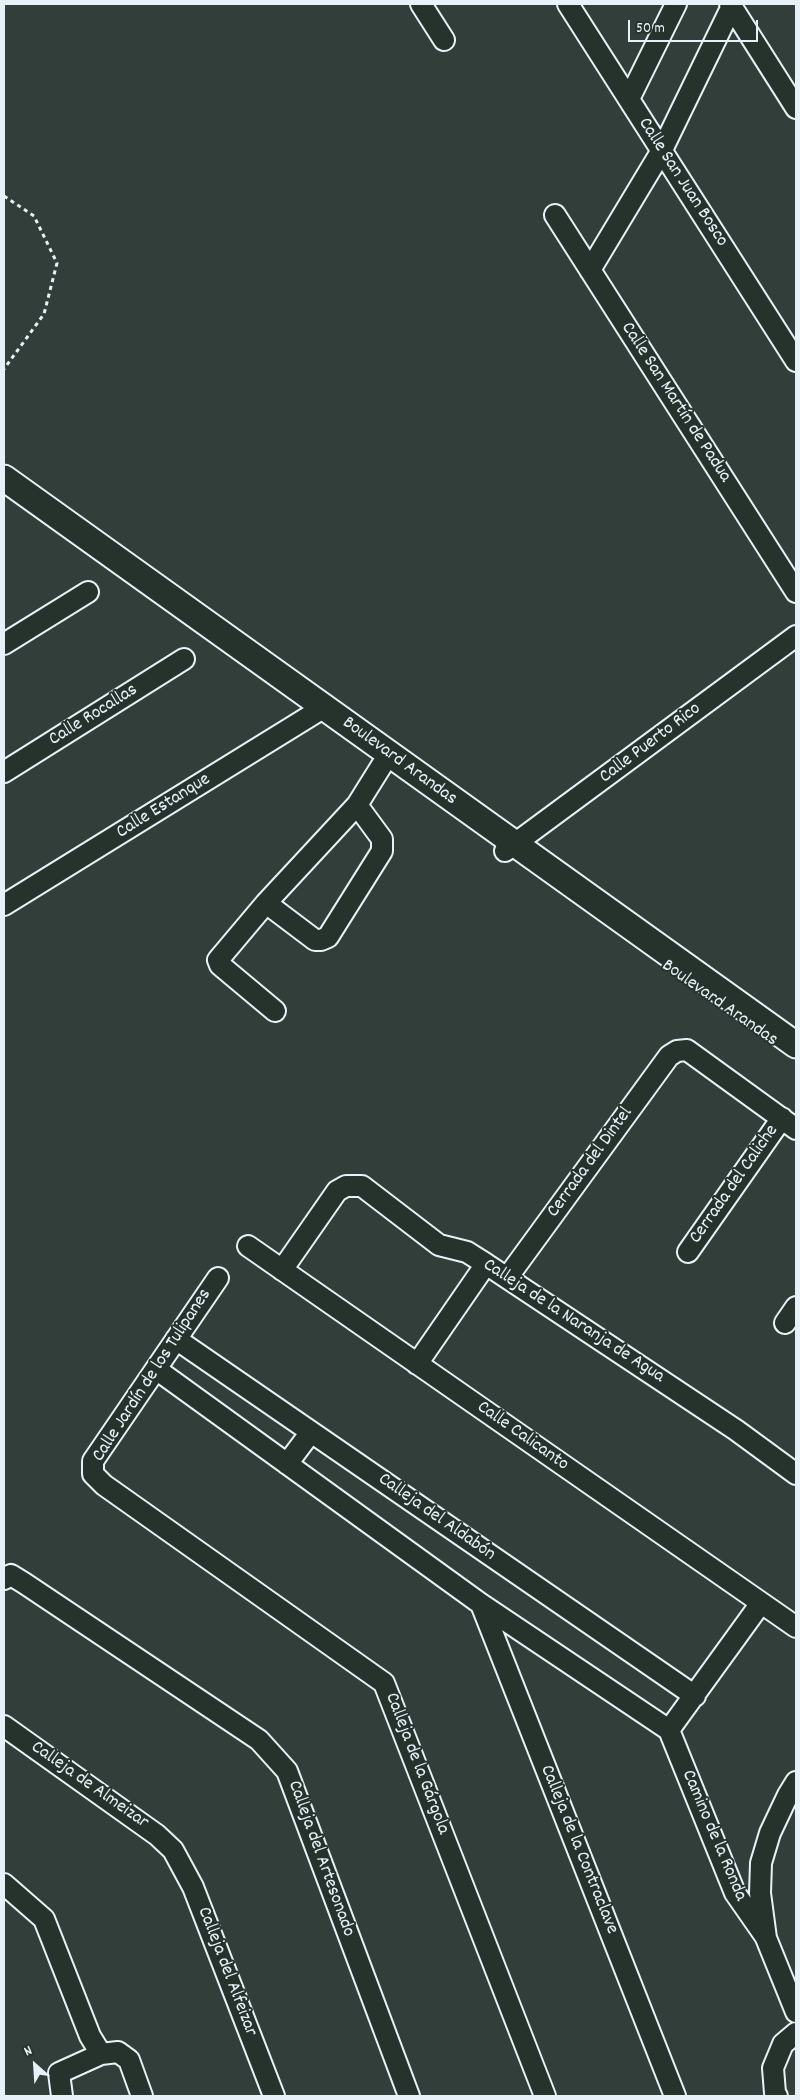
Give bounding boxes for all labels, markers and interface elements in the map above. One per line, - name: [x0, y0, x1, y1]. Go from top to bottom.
- scale bar: [630, 10, 760, 42]
- text: 50 m: [636, 18, 665, 40]
- street label: Calle San Juan Bosco: [632, 114, 732, 252]
- street label: Calle San Martín de Padua: [615, 319, 735, 487]
- street label: Calle Rocallas: [45, 680, 143, 752]
- street label: Calle Puerto Rico: [596, 699, 706, 789]
- street label: Boulevard Arandas: [337, 713, 461, 811]
- street label: Calle Estanque: [113, 769, 215, 845]
- street label: Boulevard Arandas: [657, 955, 781, 1053]
- street label: Cerrada del Dintel: [543, 1103, 639, 1223]
- street label: Cerrada del Caliche: [685, 1121, 785, 1249]
- street label: Calleja de la Naranja de Agua: [478, 1255, 668, 1389]
- street label: Calle Jardín de los Tulipanes: [88, 1285, 218, 1467]
- street label: Calle Calicanto: [472, 1397, 572, 1477]
- street label: Calleja del Aldabón: [373, 1469, 499, 1567]
- street label: Calleja de la Gárgola: [379, 1690, 453, 1838]
- street label: Calleja de Almeizar: [26, 1737, 152, 1835]
- street label: Calleja de la Contraclave: [534, 1762, 622, 1938]
- street label: Camino de la Ronda: [675, 1767, 751, 1905]
- street label: Calleja del Artesonado: [281, 1778, 359, 1940]
- street label: Calleja del Alfeizar: [191, 1904, 261, 2040]
- north arrow: [10, 2040, 60, 2090]
- text: N: [21, 2041, 36, 2062]

